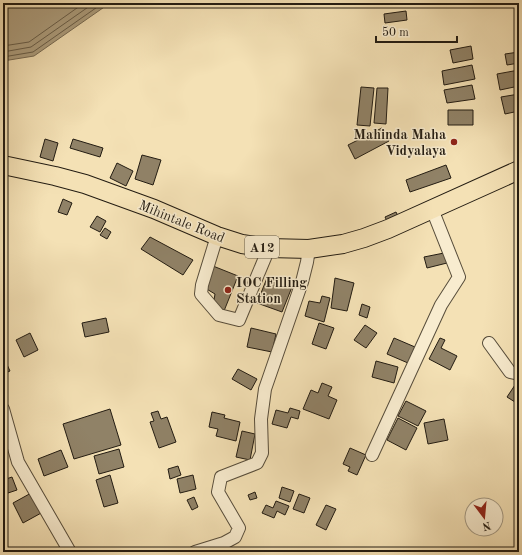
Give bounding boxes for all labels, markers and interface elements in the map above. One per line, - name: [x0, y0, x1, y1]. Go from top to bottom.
- scale bar: [376, 18, 457, 44]
- text: 50 m: [382, 26, 409, 39]
- place label: Mahinda Maha Vidyalaya: [354, 128, 446, 158]
- marker: Mahinda Maha Vidyalaya: [449, 137, 459, 147]
- street label: Mihintale Road: [137, 198, 227, 246]
- road number: A12: [245, 236, 279, 258]
- place label: IOC Filling Station: [236, 276, 307, 306]
- marker: IOC Filling Station: [223, 285, 233, 295]
- north arrow: [464, 497, 504, 537]
- text: N: [480, 519, 492, 532]

